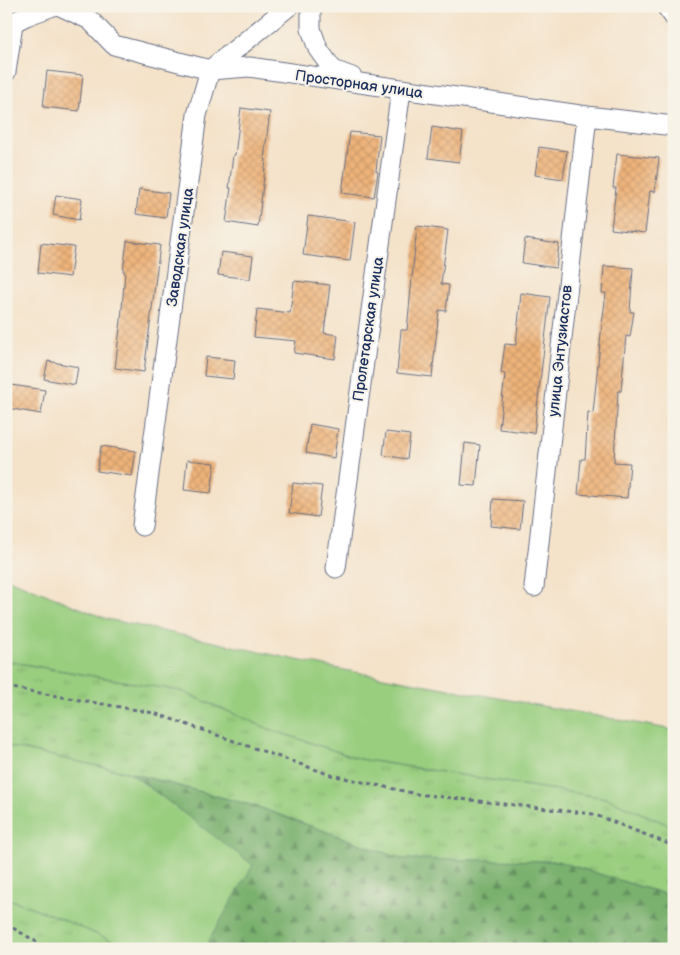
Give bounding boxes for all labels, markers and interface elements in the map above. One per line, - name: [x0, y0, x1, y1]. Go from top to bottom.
- street label: Просторная улица: [294, 66, 424, 103]
- street label: Заводская улица: [163, 186, 198, 308]
- street label: Пролетарская улица: [349, 255, 388, 403]
- street label: улица Энтузиастов: [544, 284, 577, 418]

